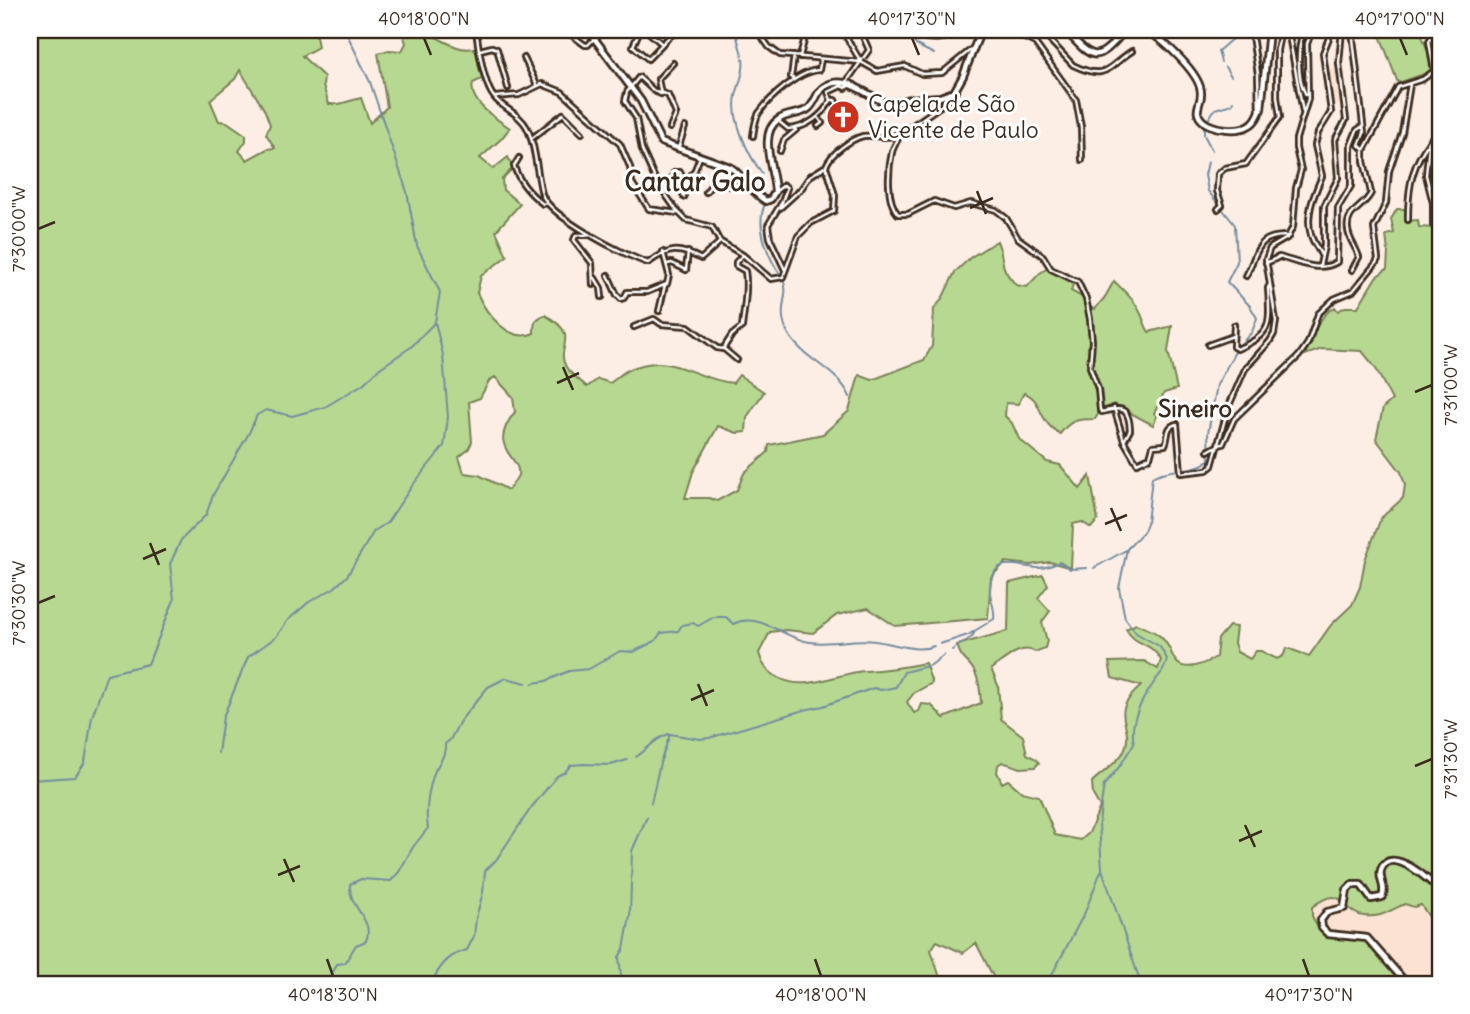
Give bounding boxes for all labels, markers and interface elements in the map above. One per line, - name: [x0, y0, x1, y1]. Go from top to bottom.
- text: 40°18'00"N: [378, 7, 470, 30]
- text: 40°17'30"N: [868, 7, 956, 30]
- text: 40°17'00"N: [1355, 7, 1445, 30]
- place label: Capela de São Vicente de Paulo: [868, 89, 1039, 144]
- church icon: Capela de São Vicente de Paulo: [824, 98, 862, 136]
- district label: Cantar Galo: [624, 165, 766, 198]
- text: 7°30'00"W: [7, 186, 30, 272]
- text: 7°31'00"W: [1439, 344, 1462, 426]
- district label: Sineiro: [1158, 393, 1232, 423]
- text: 7°30'30"W: [7, 561, 30, 645]
- text: 7°31'30"W: [1439, 719, 1462, 799]
- text: 40°18'30"N: [288, 983, 378, 1006]
- text: 40°18'00"N: [775, 983, 867, 1006]
- text: 40°17'30"N: [1265, 983, 1353, 1006]

